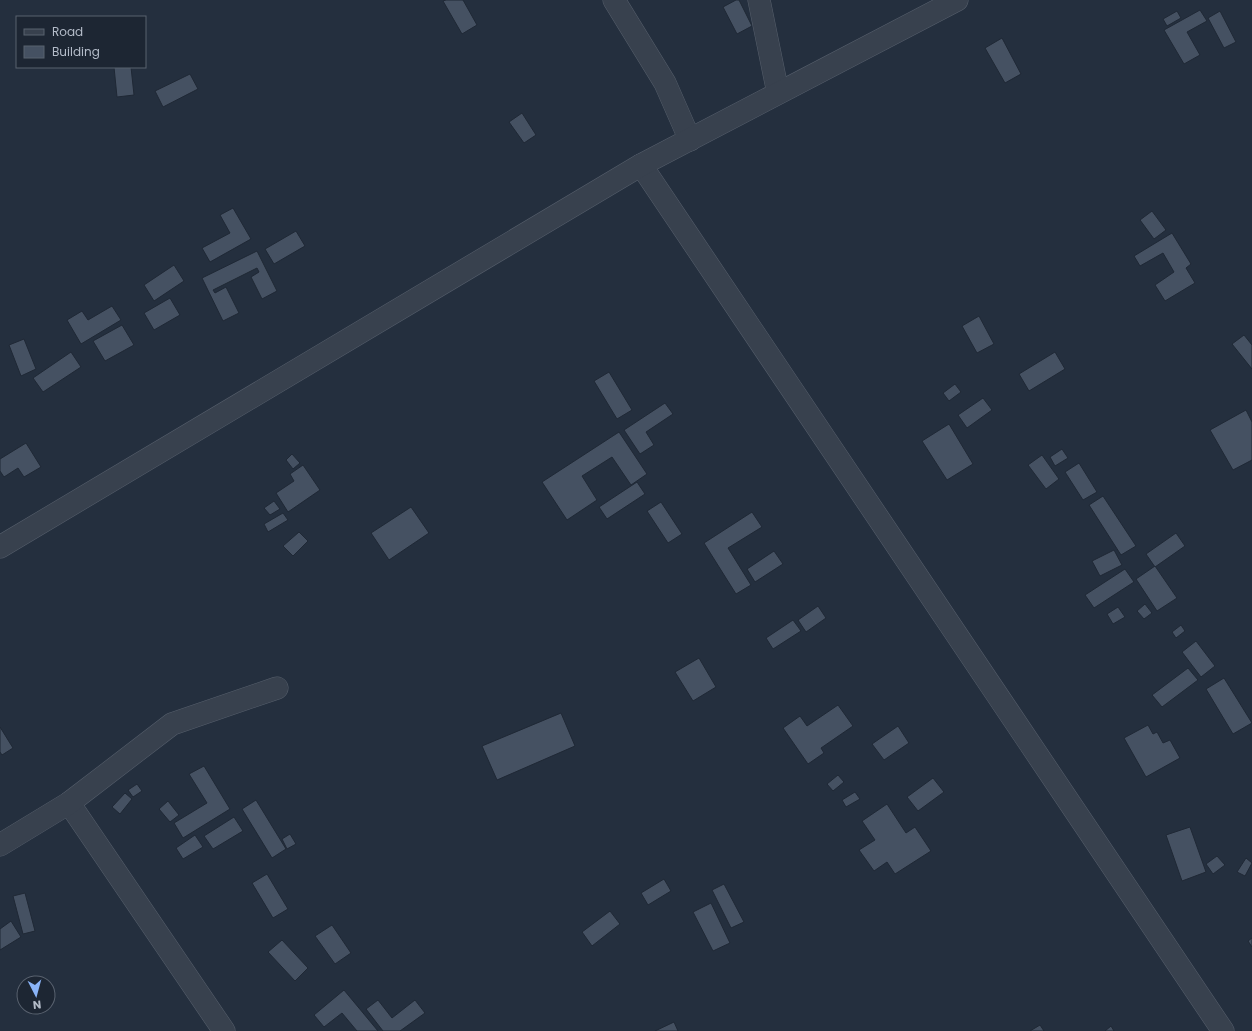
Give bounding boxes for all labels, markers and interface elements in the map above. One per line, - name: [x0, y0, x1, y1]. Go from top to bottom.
- legend: [16, 16, 146, 68]
- text: Road: [52, 23, 83, 40]
- text: Building: [52, 43, 100, 60]
- north arrow: [16, 975, 56, 1015]
- text: N: [32, 997, 42, 1013]

